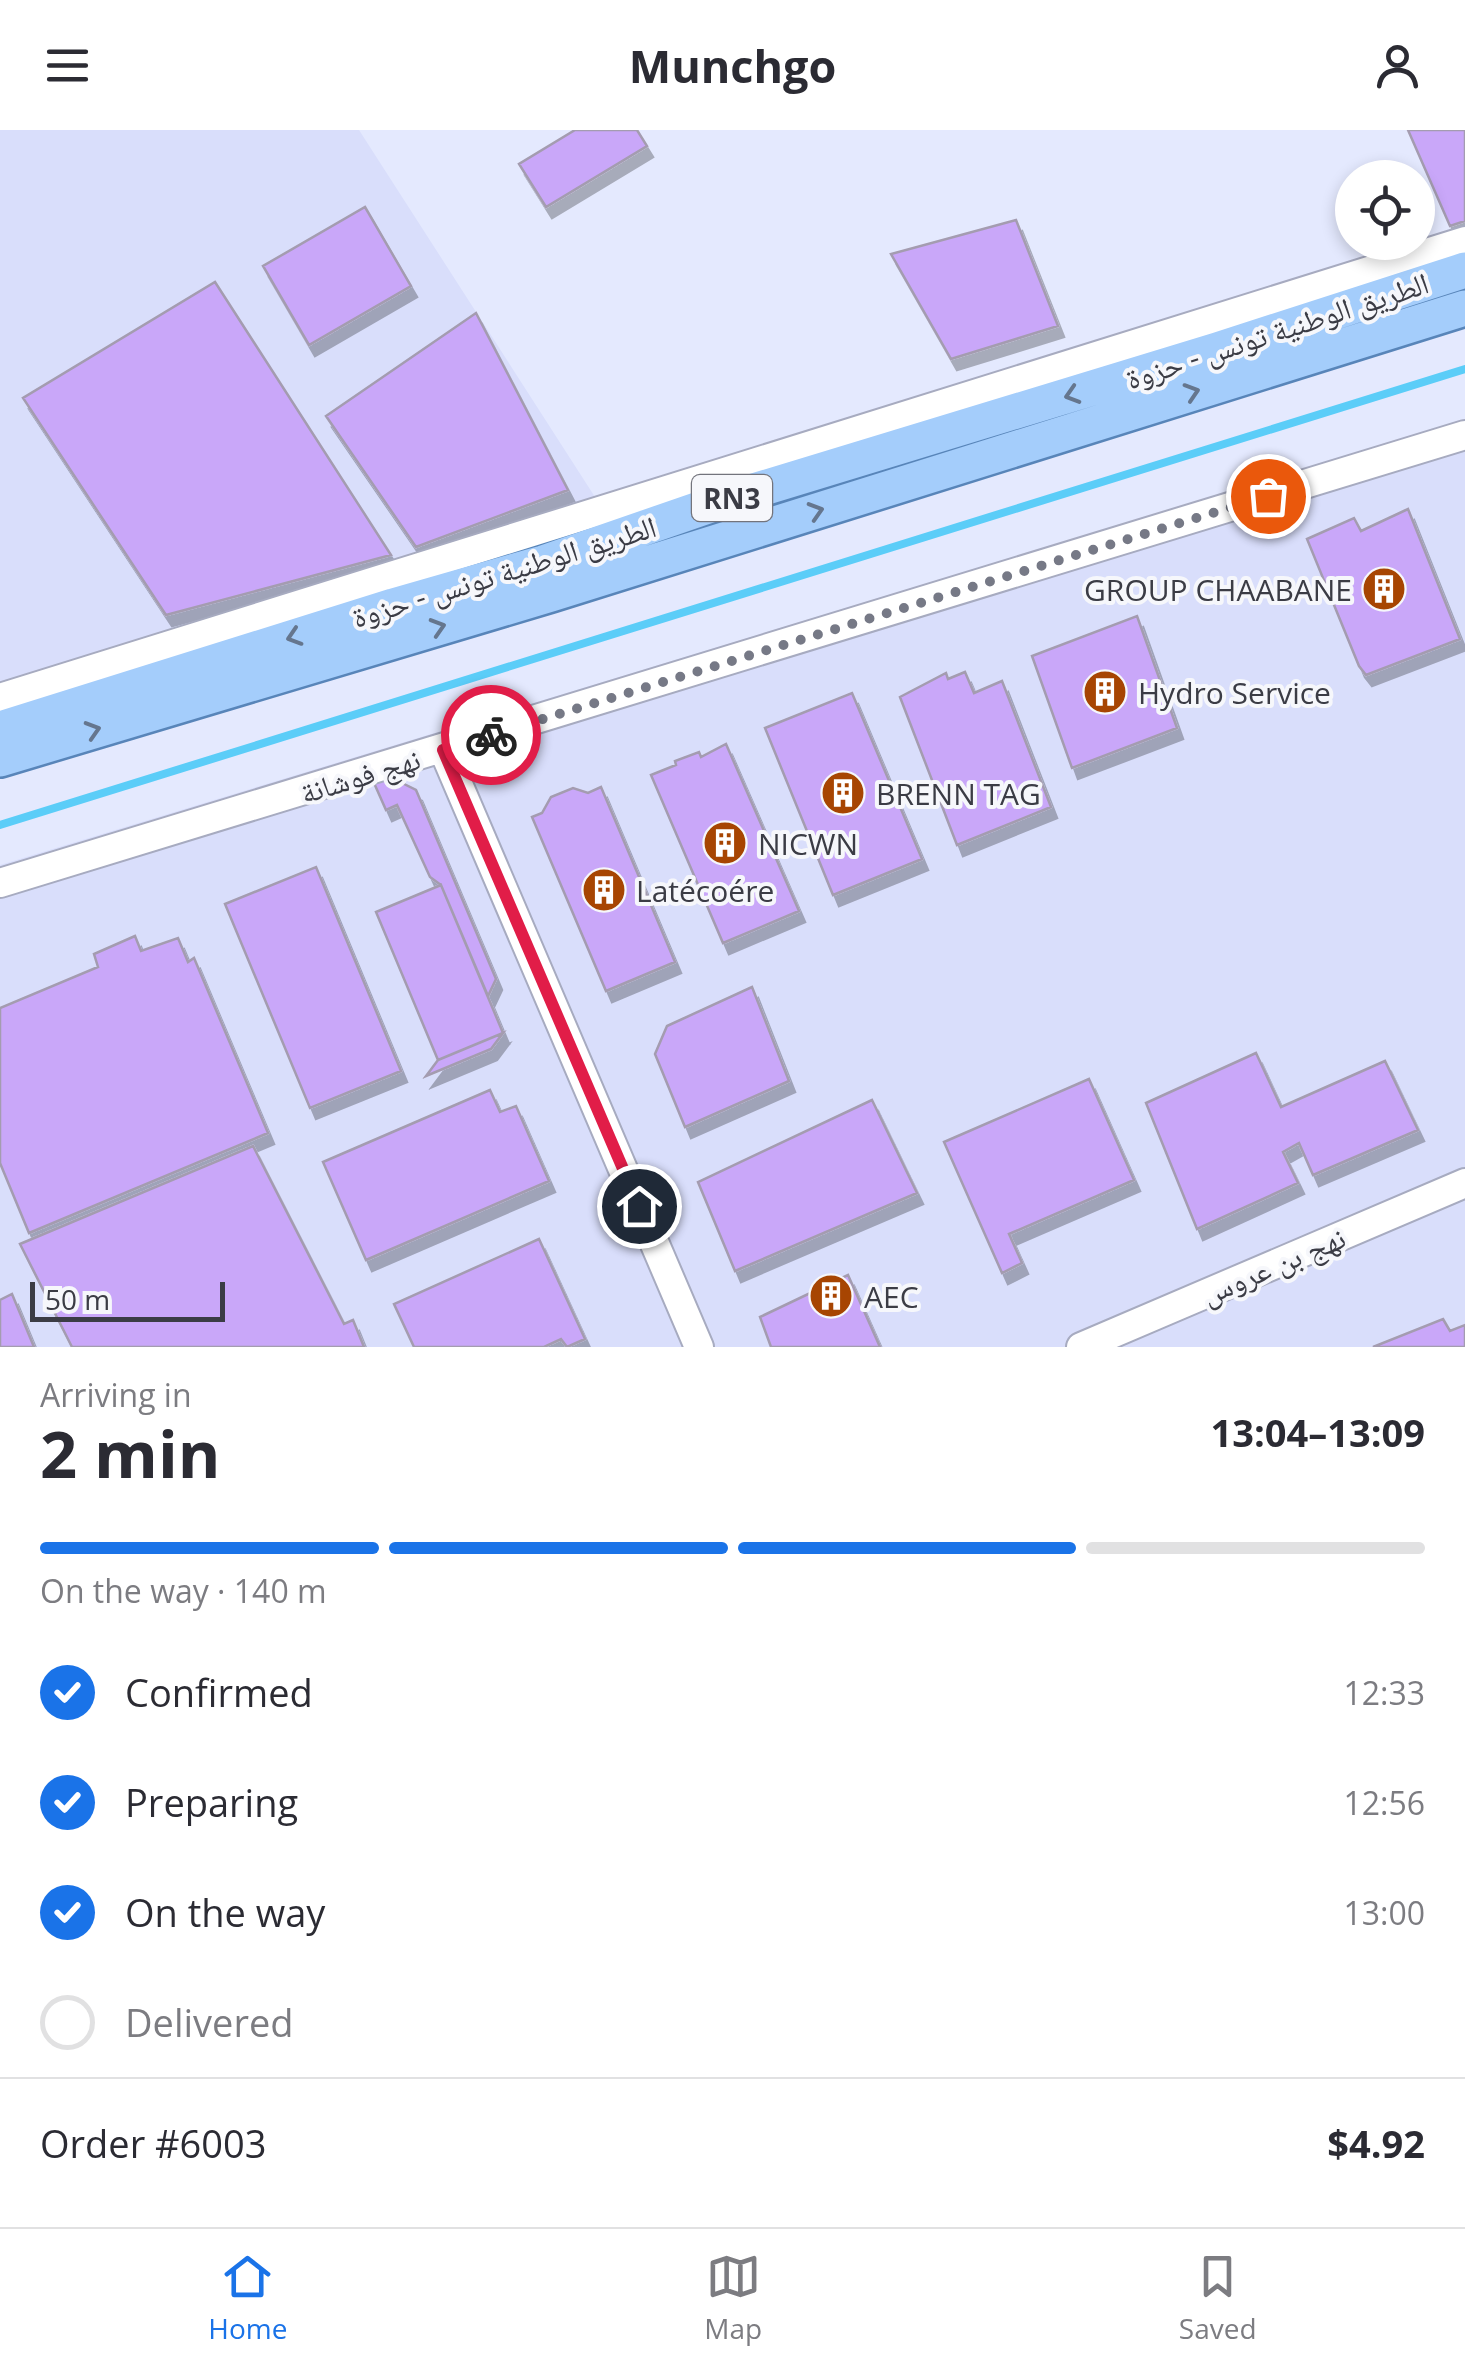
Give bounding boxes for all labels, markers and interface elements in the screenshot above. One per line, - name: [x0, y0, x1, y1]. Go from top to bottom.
- text: Munchgo: [629, 35, 836, 96]
- icon: menu: [40, 38, 95, 93]
- icon: person: [1370, 38, 1425, 93]
- map controls: [1335, 160, 1435, 260]
- button: locate: [1335, 160, 1435, 260]
- street label: الطريق الوطنية تونس - حزوة: [1120, 262, 1434, 398]
- one-way arrow: [1064, 383, 1081, 404]
- one-way arrow: [1183, 384, 1200, 404]
- pin: [1226, 454, 1311, 539]
- icon: bag: [1241, 469, 1296, 524]
- road number: RN3: [692, 475, 772, 521]
- one-way arrow: [806, 502, 823, 523]
- street label: الطريق الوطنية تونس - حزوة: [347, 505, 661, 637]
- building icon: GROUP CHAABANE: [1361, 566, 1407, 612]
- place label: GROUP CHAABANE: [1084, 569, 1352, 610]
- one-way arrow: [429, 618, 446, 639]
- one-way arrow: [286, 626, 303, 646]
- building icon: Hydro Service: [1082, 669, 1128, 715]
- place label: Hydro Service: [1138, 672, 1331, 713]
- courier: [441, 685, 541, 785]
- icon: bike: [464, 708, 519, 763]
- one-way arrow: [84, 721, 101, 742]
- street label: نهج فوشانة: [295, 737, 425, 813]
- building icon: BRENN TAG: [820, 770, 866, 816]
- place label: BRENN TAG: [876, 773, 1041, 814]
- building icon: NICWN: [702, 820, 748, 866]
- place label: NICWN: [758, 823, 858, 864]
- building icon: Latécoére: [581, 867, 627, 913]
- place label: Latécoére: [636, 870, 774, 911]
- pin: [597, 1164, 682, 1249]
- icon: home: [612, 1179, 667, 1234]
- street label: نهج بن عروس: [1195, 1216, 1351, 1314]
- building icon: AEC: [808, 1273, 854, 1319]
- place label: AEC: [864, 1276, 919, 1317]
- scale bar: [30, 1277, 225, 1322]
- text: 50 m: [45, 1280, 110, 1318]
- text: Arriving in: [40, 1373, 192, 1416]
- text: 13:04–13:09: [1211, 1406, 1425, 1458]
- text: 2 min: [40, 1409, 220, 1497]
- text: On the way · 140 m: [40, 1569, 327, 1612]
- icon: check: [40, 1665, 95, 1720]
- text: Confirmed: [125, 1666, 313, 1718]
- text: 12:33: [1343, 1671, 1425, 1714]
- icon: check: [40, 1775, 95, 1830]
- text: Preparing: [125, 1776, 298, 1828]
- text: 12:56: [1343, 1781, 1425, 1824]
- icon: check: [40, 1885, 95, 1940]
- text: On the way: [125, 1886, 325, 1938]
- text: 13:00: [1343, 1891, 1425, 1934]
- text: Delivered: [125, 1996, 294, 2048]
- text: Order #6003: [40, 2117, 267, 2169]
- text: $4.92: [1327, 2117, 1425, 2169]
- tab: Home: [208, 2249, 288, 2347]
- tab: Map: [704, 2249, 762, 2347]
- tab: Saved: [1179, 2249, 1257, 2347]

